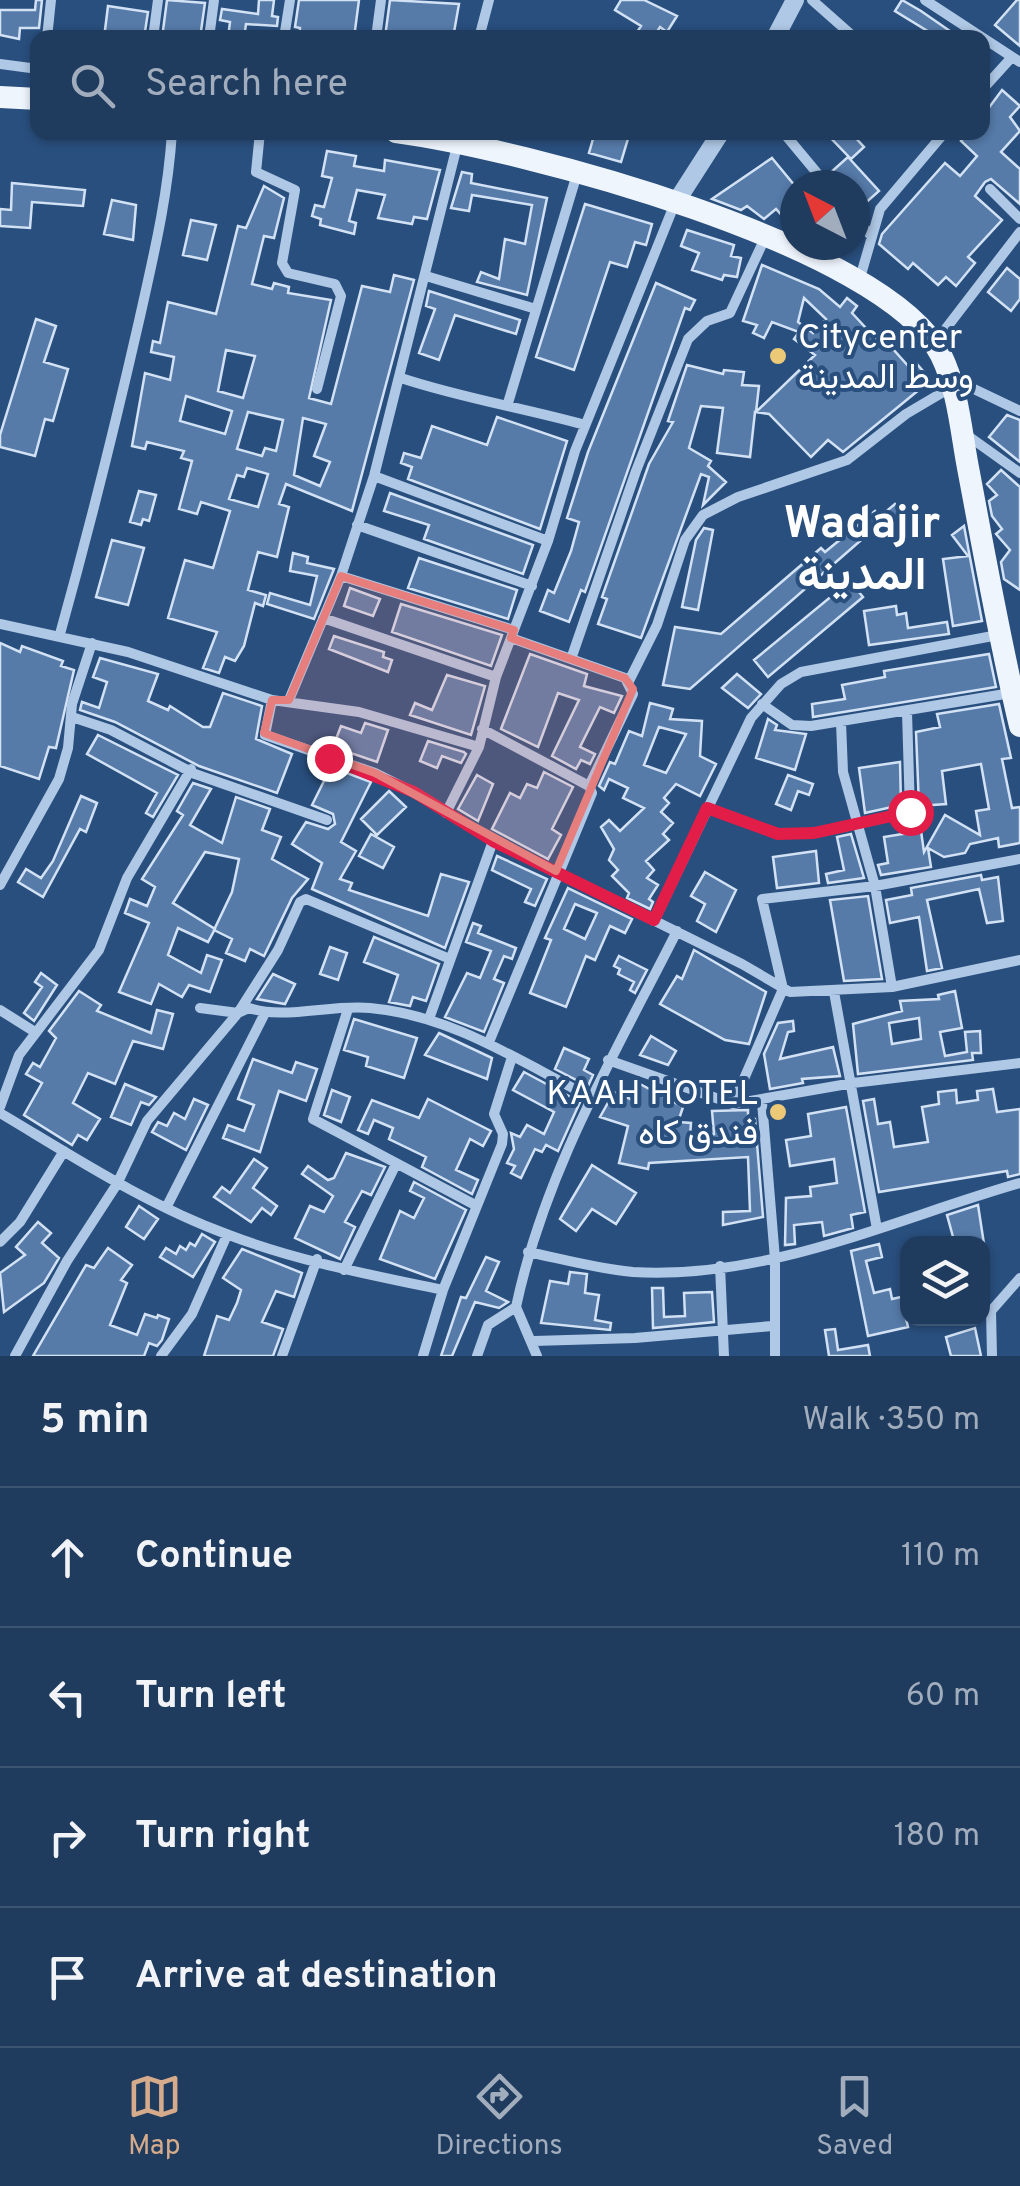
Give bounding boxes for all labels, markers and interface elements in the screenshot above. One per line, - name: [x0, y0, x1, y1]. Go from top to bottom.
- search box: [30, 30, 990, 140]
- icon: search: [65, 58, 120, 113]
- text: Search here: [145, 61, 348, 110]
- north arrow: [780, 170, 870, 260]
- place label: Citycenter وسط المدينة: [798, 317, 974, 401]
- marker: Citycenter وسط المدينة: [767, 345, 789, 367]
- district label: Wadajir المدينة: [784, 497, 941, 606]
- route end: [307, 736, 353, 782]
- route start: [888, 790, 934, 836]
- place label: KAAH HOTEL فندق كاه: [546, 1073, 758, 1157]
- marker: KAAH HOTEL فندق كاه: [767, 1101, 789, 1123]
- map controls: [900, 1236, 990, 1326]
- button: layers: [900, 1236, 990, 1326]
- text: 5 min: [40, 1395, 150, 1448]
- text: Walk · 350 m: [802, 1401, 980, 1441]
- icon: ahead: [40, 1530, 95, 1585]
- text: Continue: [135, 1533, 293, 1582]
- text: 110 m: [901, 1537, 980, 1577]
- icon: left: [40, 1670, 95, 1725]
- text: Turn left: [135, 1673, 287, 1722]
- text: 60 m: [906, 1677, 980, 1717]
- icon: right: [40, 1810, 95, 1865]
- text: Turn right: [135, 1813, 310, 1862]
- text: 180 m: [894, 1817, 980, 1857]
- icon: arrive: [40, 1950, 95, 2005]
- text: Arrive at destination: [135, 1953, 498, 2002]
- tab: Map: [127, 2069, 182, 2165]
- tab: Directions: [435, 2069, 563, 2165]
- tab: Saved: [816, 2069, 893, 2165]

